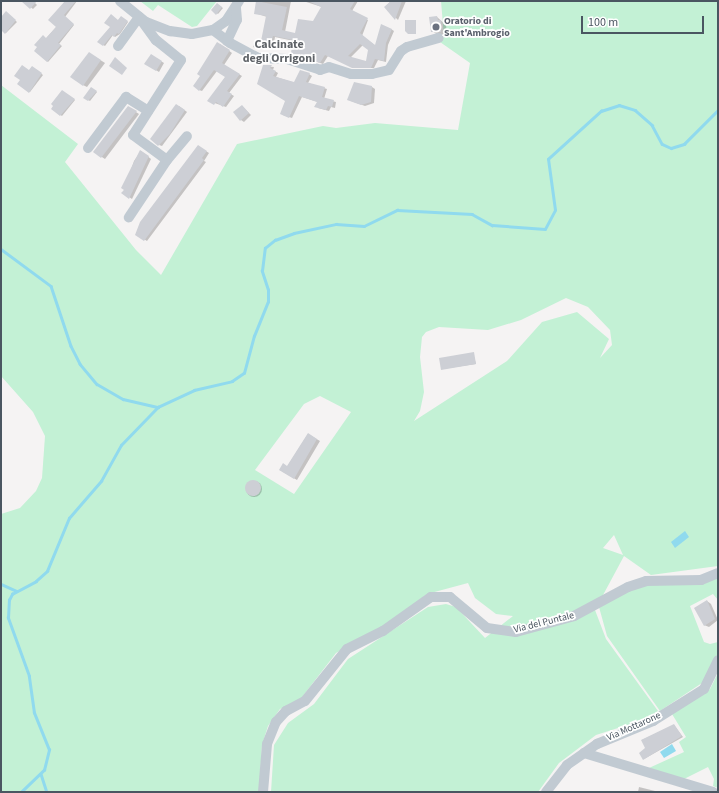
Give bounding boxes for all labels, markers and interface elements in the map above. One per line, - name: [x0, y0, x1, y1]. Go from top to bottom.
- scale bar: [583, 8, 706, 34]
- text: 100 m: [588, 14, 618, 31]
- place label: Oratorio di Sant'Ambrogio: [444, 15, 510, 38]
- marker: Oratorio di Sant'Ambrogio: [431, 22, 441, 32]
- district label: Calcinate degli Orrigoni: [243, 38, 315, 66]
- street label: Via del Puntale: [512, 610, 576, 636]
- street label: Via Mottarone: [605, 710, 663, 744]

